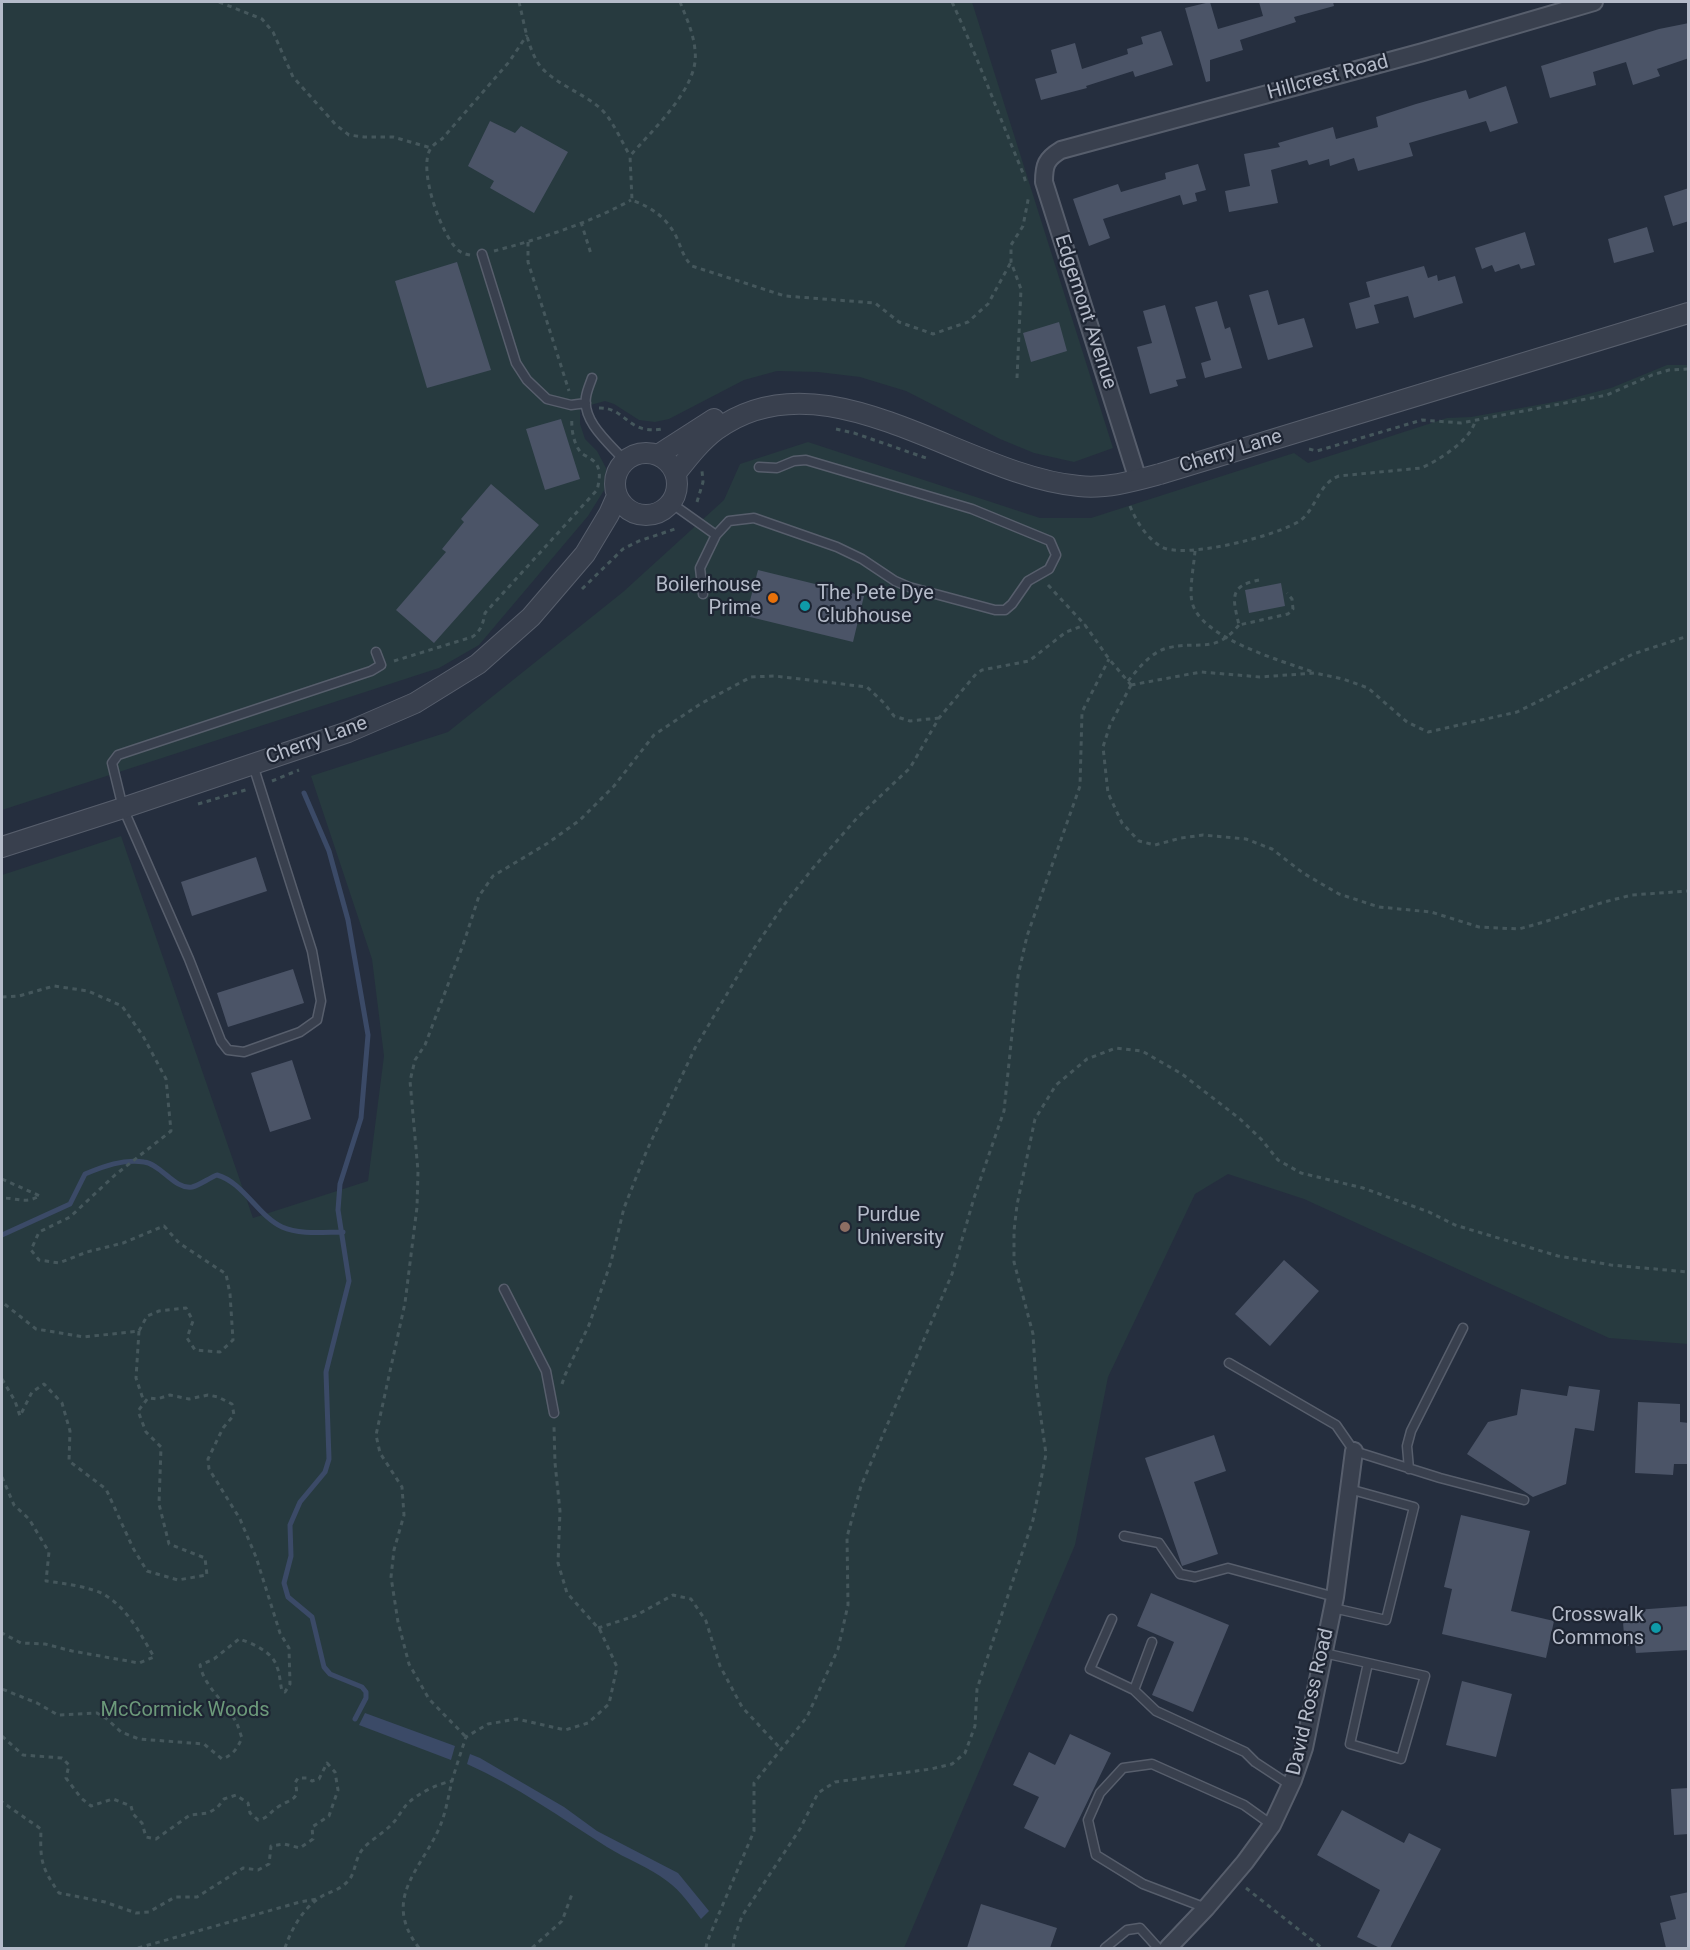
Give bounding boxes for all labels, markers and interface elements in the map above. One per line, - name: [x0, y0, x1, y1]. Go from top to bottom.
- street label: Hillcrest Road: [1265, 50, 1391, 106]
- street label: Edgemont Avenue: [1049, 232, 1121, 392]
- street label: Cherry Lane: [1177, 425, 1285, 479]
- place label: Boilerhouse Prime: [656, 574, 761, 621]
- place label: The Pete Dye Clubhouse: [817, 582, 934, 629]
- marker: Boilerhouse Prime: [766, 591, 780, 605]
- marker: The Pete Dye Clubhouse: [798, 599, 812, 613]
- street label: Cherry Lane: [263, 712, 371, 770]
- place label: Purdue University: [857, 1204, 944, 1251]
- marker: Purdue University: [838, 1220, 852, 1234]
- place label: Crosswalk Commons: [1551, 1604, 1644, 1651]
- marker: Crosswalk Commons: [1649, 1621, 1663, 1635]
- street label: David Ross Road: [1282, 1626, 1340, 1778]
- park label: McCormick Woods: [101, 1699, 269, 1723]

